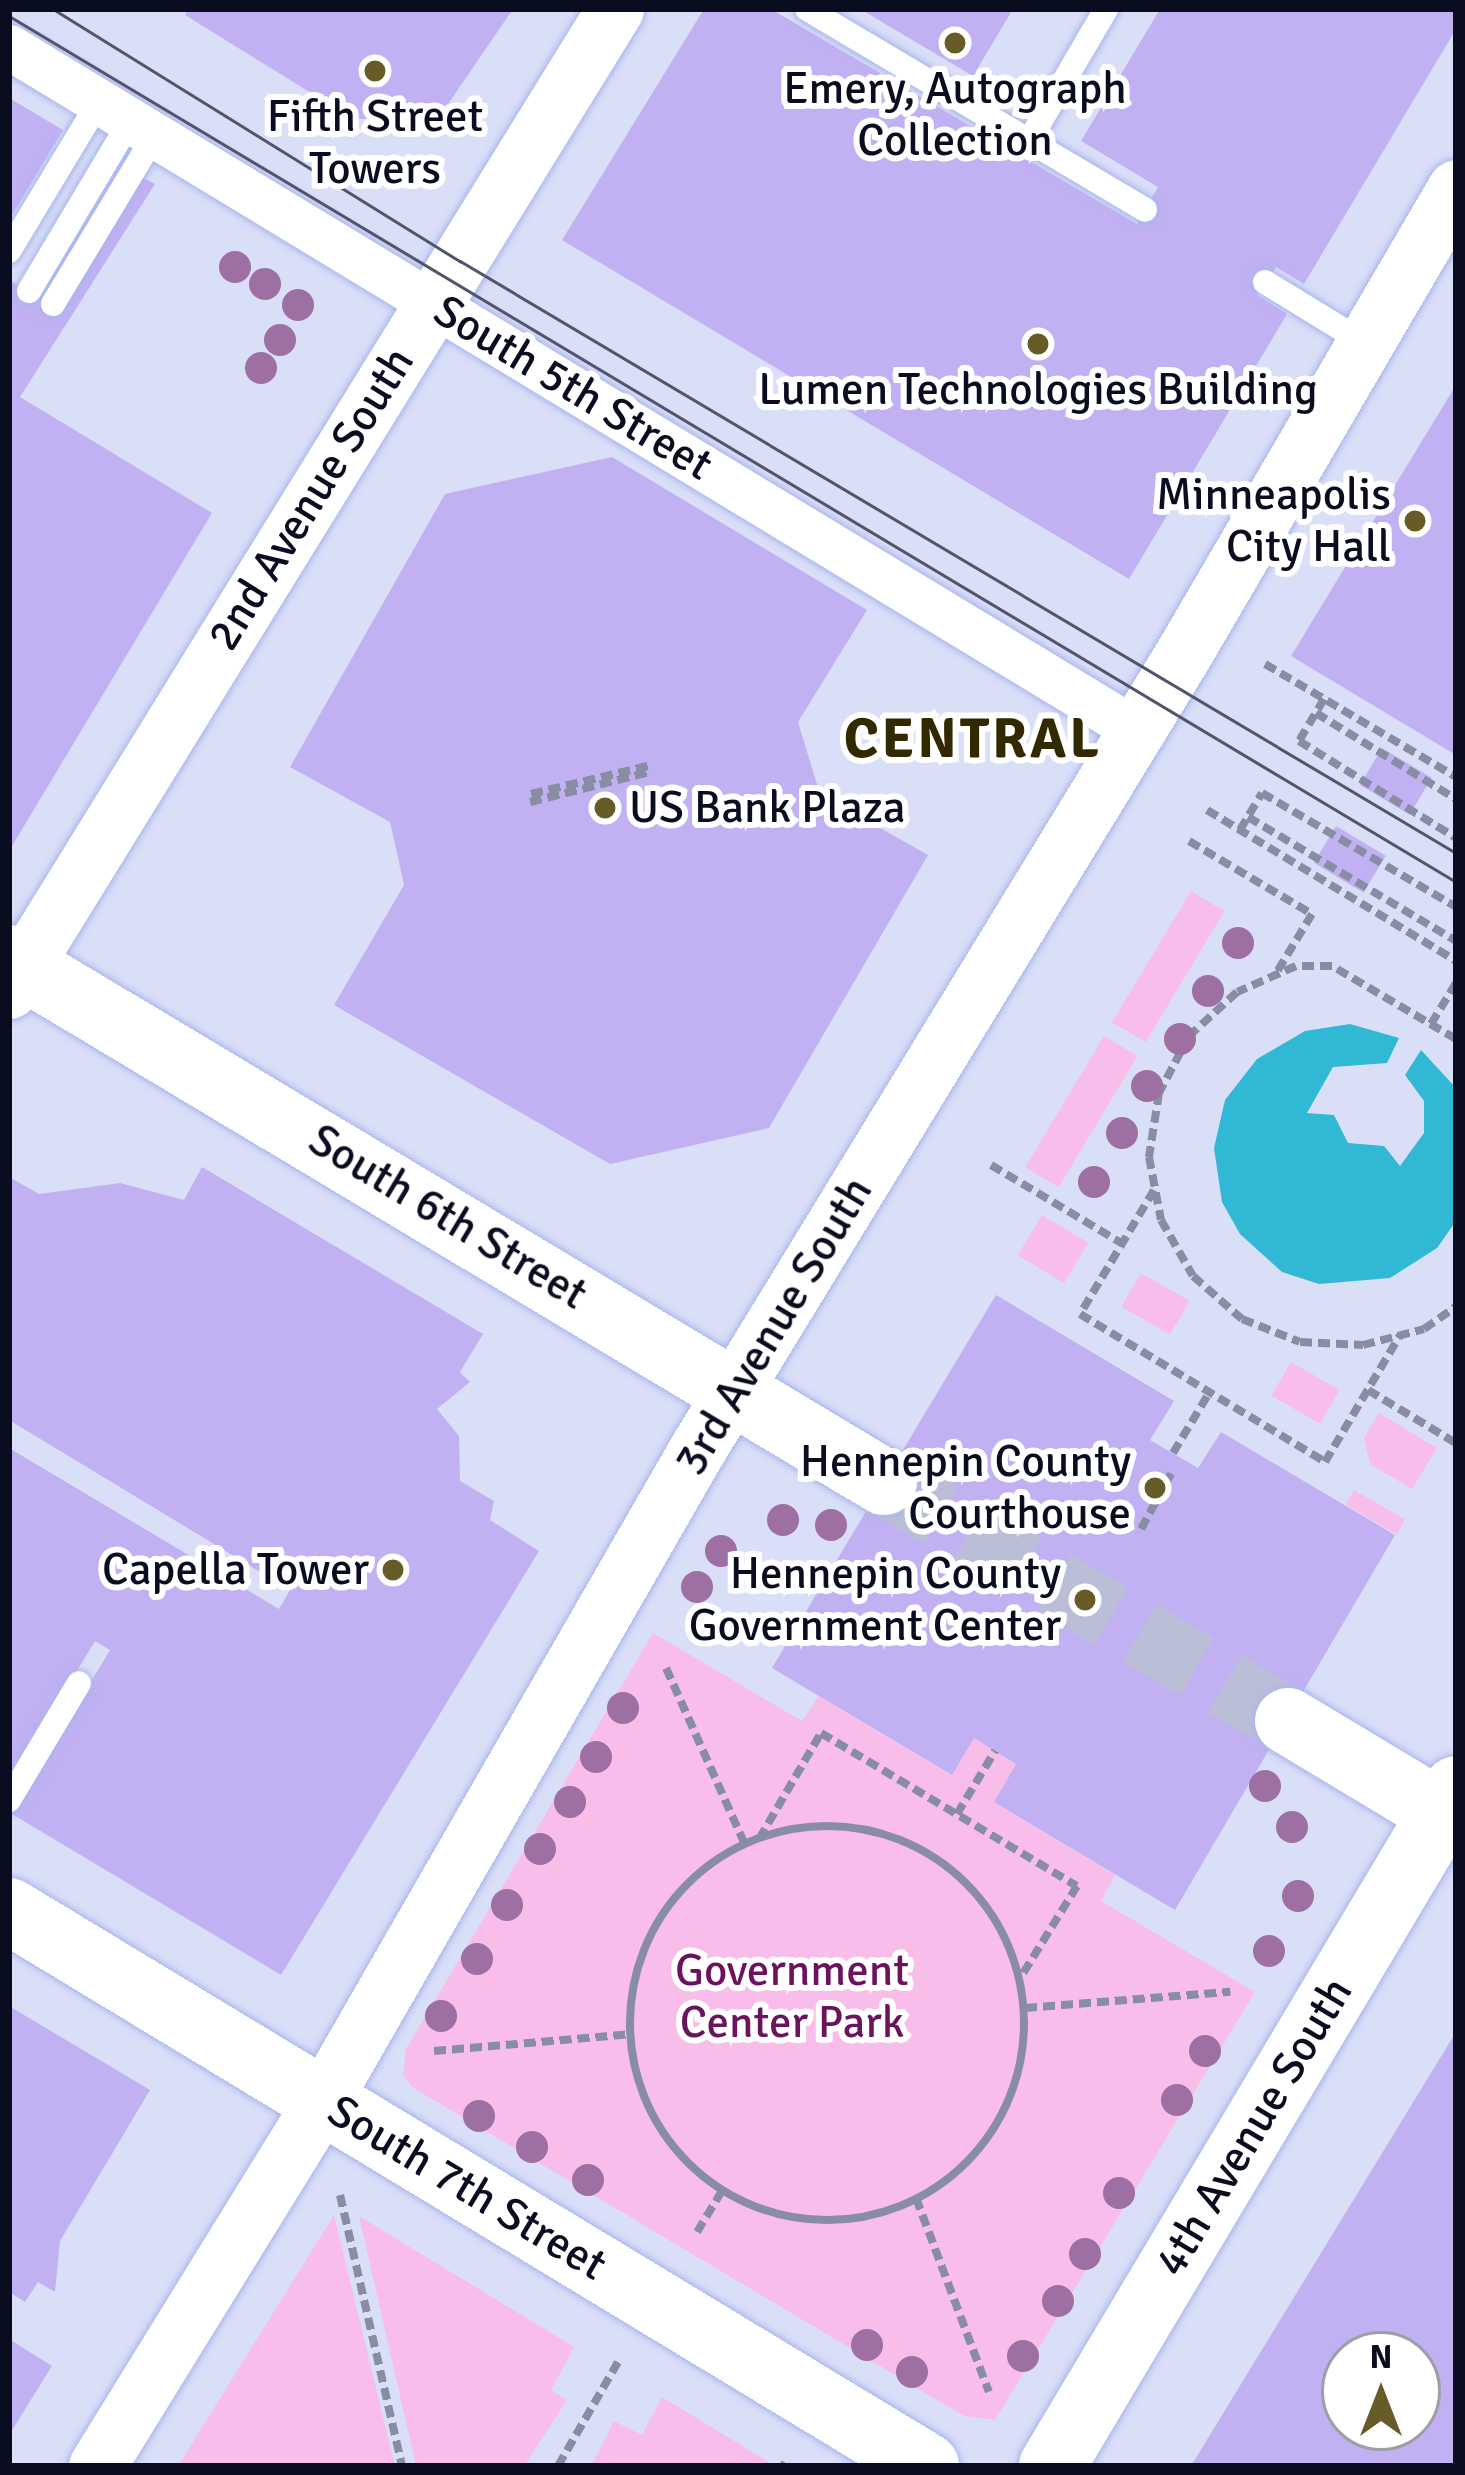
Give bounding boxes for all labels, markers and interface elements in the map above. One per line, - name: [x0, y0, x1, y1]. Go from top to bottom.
- marker: Emery, Autograph Collection: [942, 30, 968, 56]
- marker: Fifth Street Towers: [362, 58, 388, 84]
- place label: Emery, Autograph Collection: [783, 62, 1127, 168]
- place label: Fifth Street Towers: [267, 90, 483, 196]
- street label: South 5th Street: [424, 284, 722, 492]
- marker: Lumen Technologies Building: [1025, 331, 1051, 357]
- street label: 2nd Avenue South: [196, 338, 426, 660]
- place label: Lumen Technologies Building: [758, 363, 1318, 417]
- place label: Minneapolis City Hall: [1156, 468, 1391, 574]
- marker: Minneapolis City Hall: [1402, 508, 1428, 534]
- district label: CENTRAL: [844, 705, 1102, 773]
- place label: US Bank Plaza: [629, 781, 906, 835]
- marker: US Bank Plaza: [592, 795, 618, 821]
- street label: South 6th Street: [299, 1113, 597, 1321]
- street label: 3rd Avenue South: [664, 1167, 884, 1485]
- place label: Hennepin County Courthouse: [800, 1435, 1131, 1541]
- marker: Hennepin County Courthouse: [1142, 1475, 1168, 1501]
- place label: Capella Tower: [102, 1543, 369, 1597]
- place label: Hennepin County Government Center: [689, 1547, 1061, 1653]
- marker: Capella Tower: [380, 1557, 406, 1583]
- marker: Hennepin County Government Center: [1072, 1587, 1098, 1613]
- park label: Government Center Park: [675, 1944, 909, 2050]
- street label: 4th Avenue South: [1144, 1968, 1364, 2286]
- street label: South 7th Street: [318, 2084, 616, 2292]
- north arrow: [1321, 2331, 1441, 2451]
- text: N: [1370, 2337, 1392, 2378]

